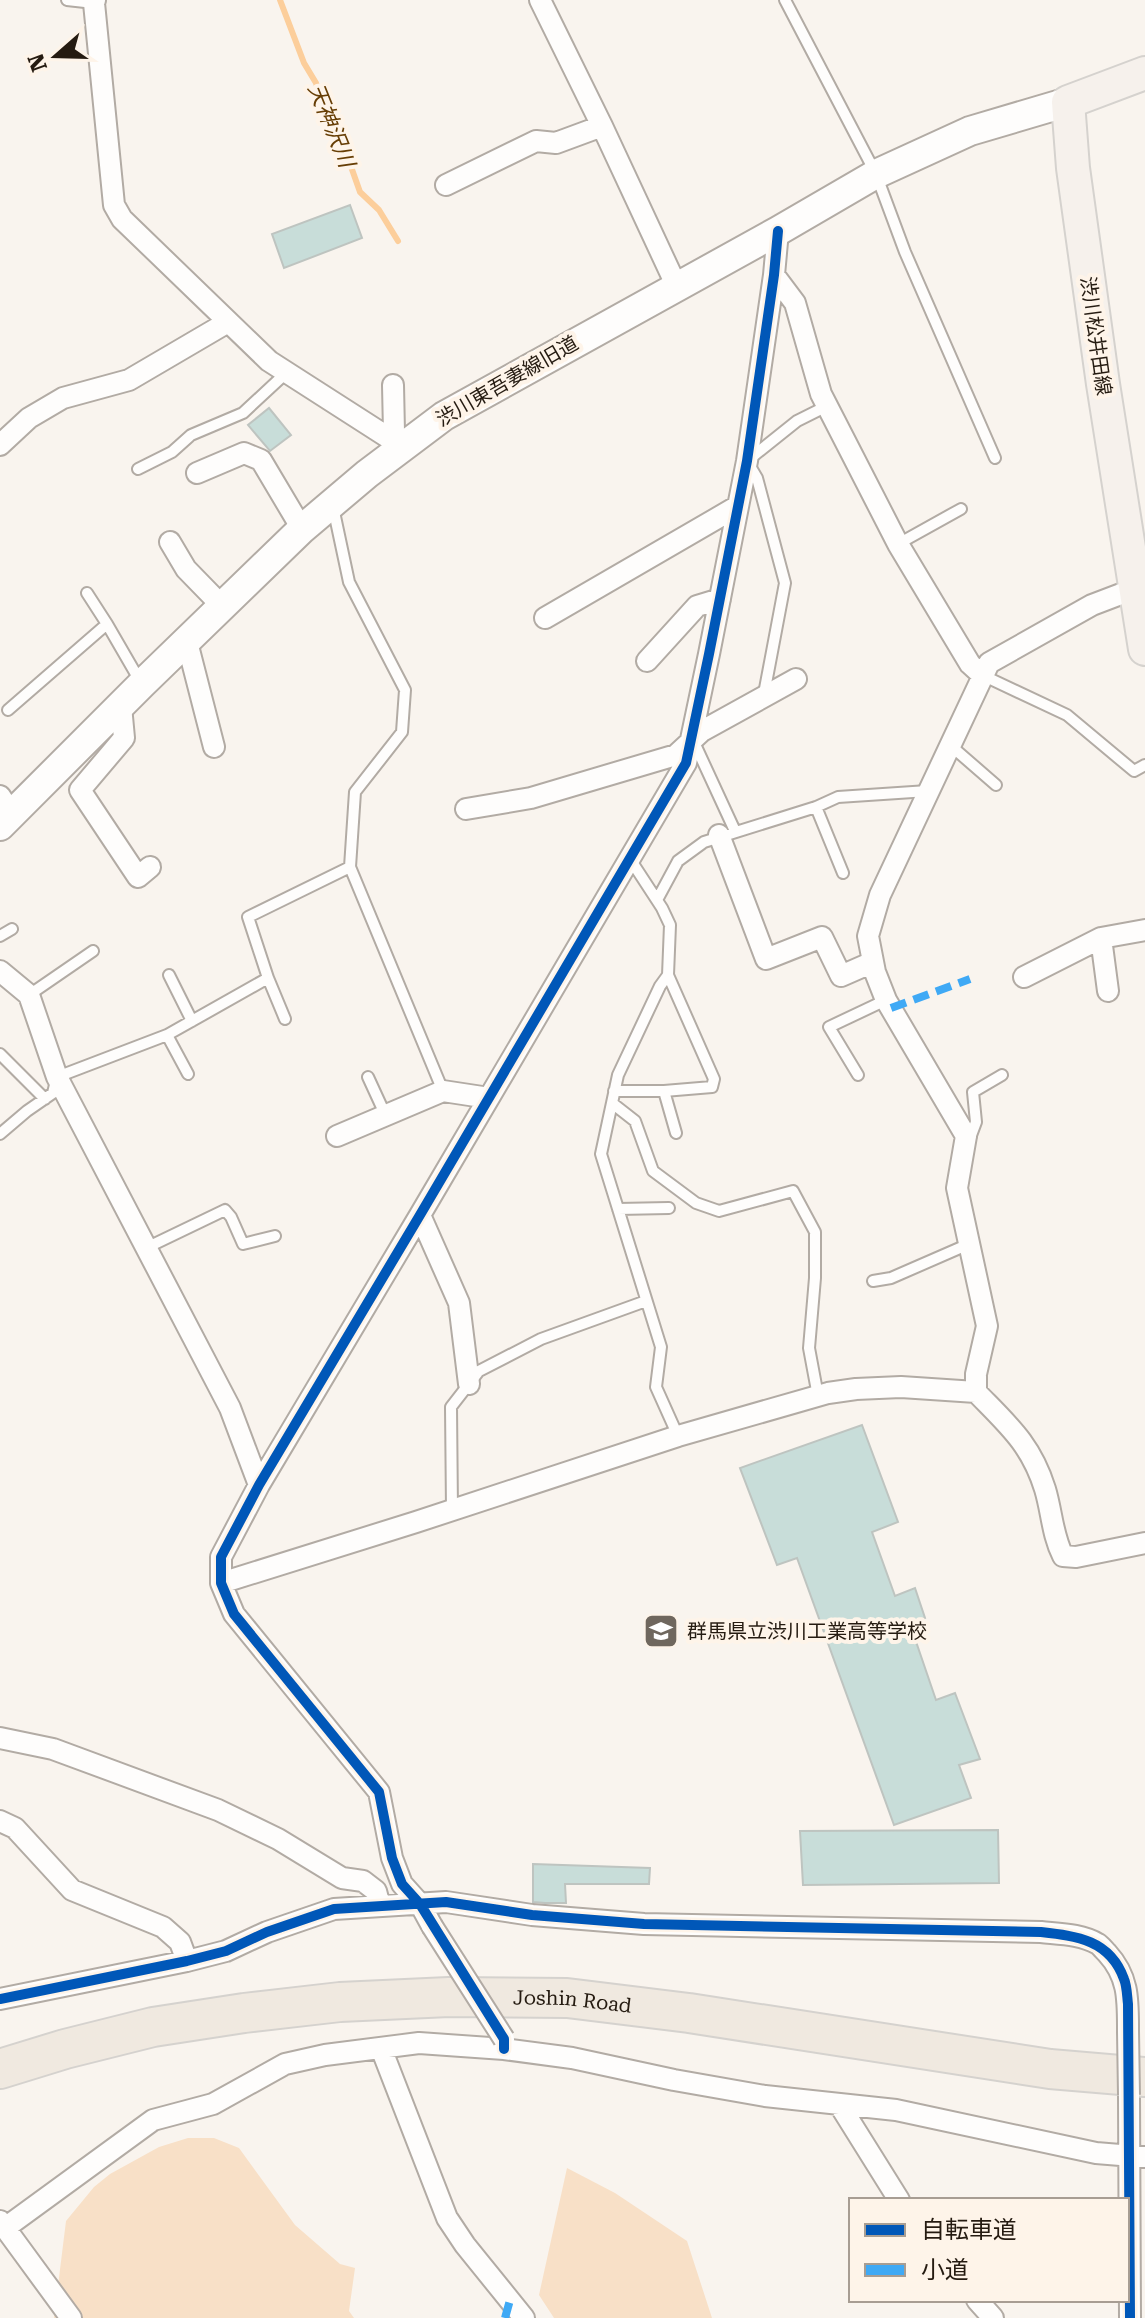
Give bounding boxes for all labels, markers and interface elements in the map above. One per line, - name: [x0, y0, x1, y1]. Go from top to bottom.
- north arrow: [16, 16, 96, 96]
- text: N: [23, 50, 52, 75]
- water label: 天神沢川: [303, 80, 360, 173]
- street label: 渋川松井田線: [1076, 275, 1116, 397]
- street label: 渋川東吾妻線旧道: [432, 331, 582, 431]
- school or university icon: 群馬県立渋川工業高等学校: [642, 1612, 680, 1650]
- place label: 群馬県立渋川工業高等学校: [687, 1619, 927, 1643]
- street label: Joshin Road: [513, 1986, 633, 2018]
- legend: [849, 2198, 1129, 2302]
- text: 自転車道: [921, 2216, 1017, 2244]
- text: 小道: [921, 2256, 969, 2284]

